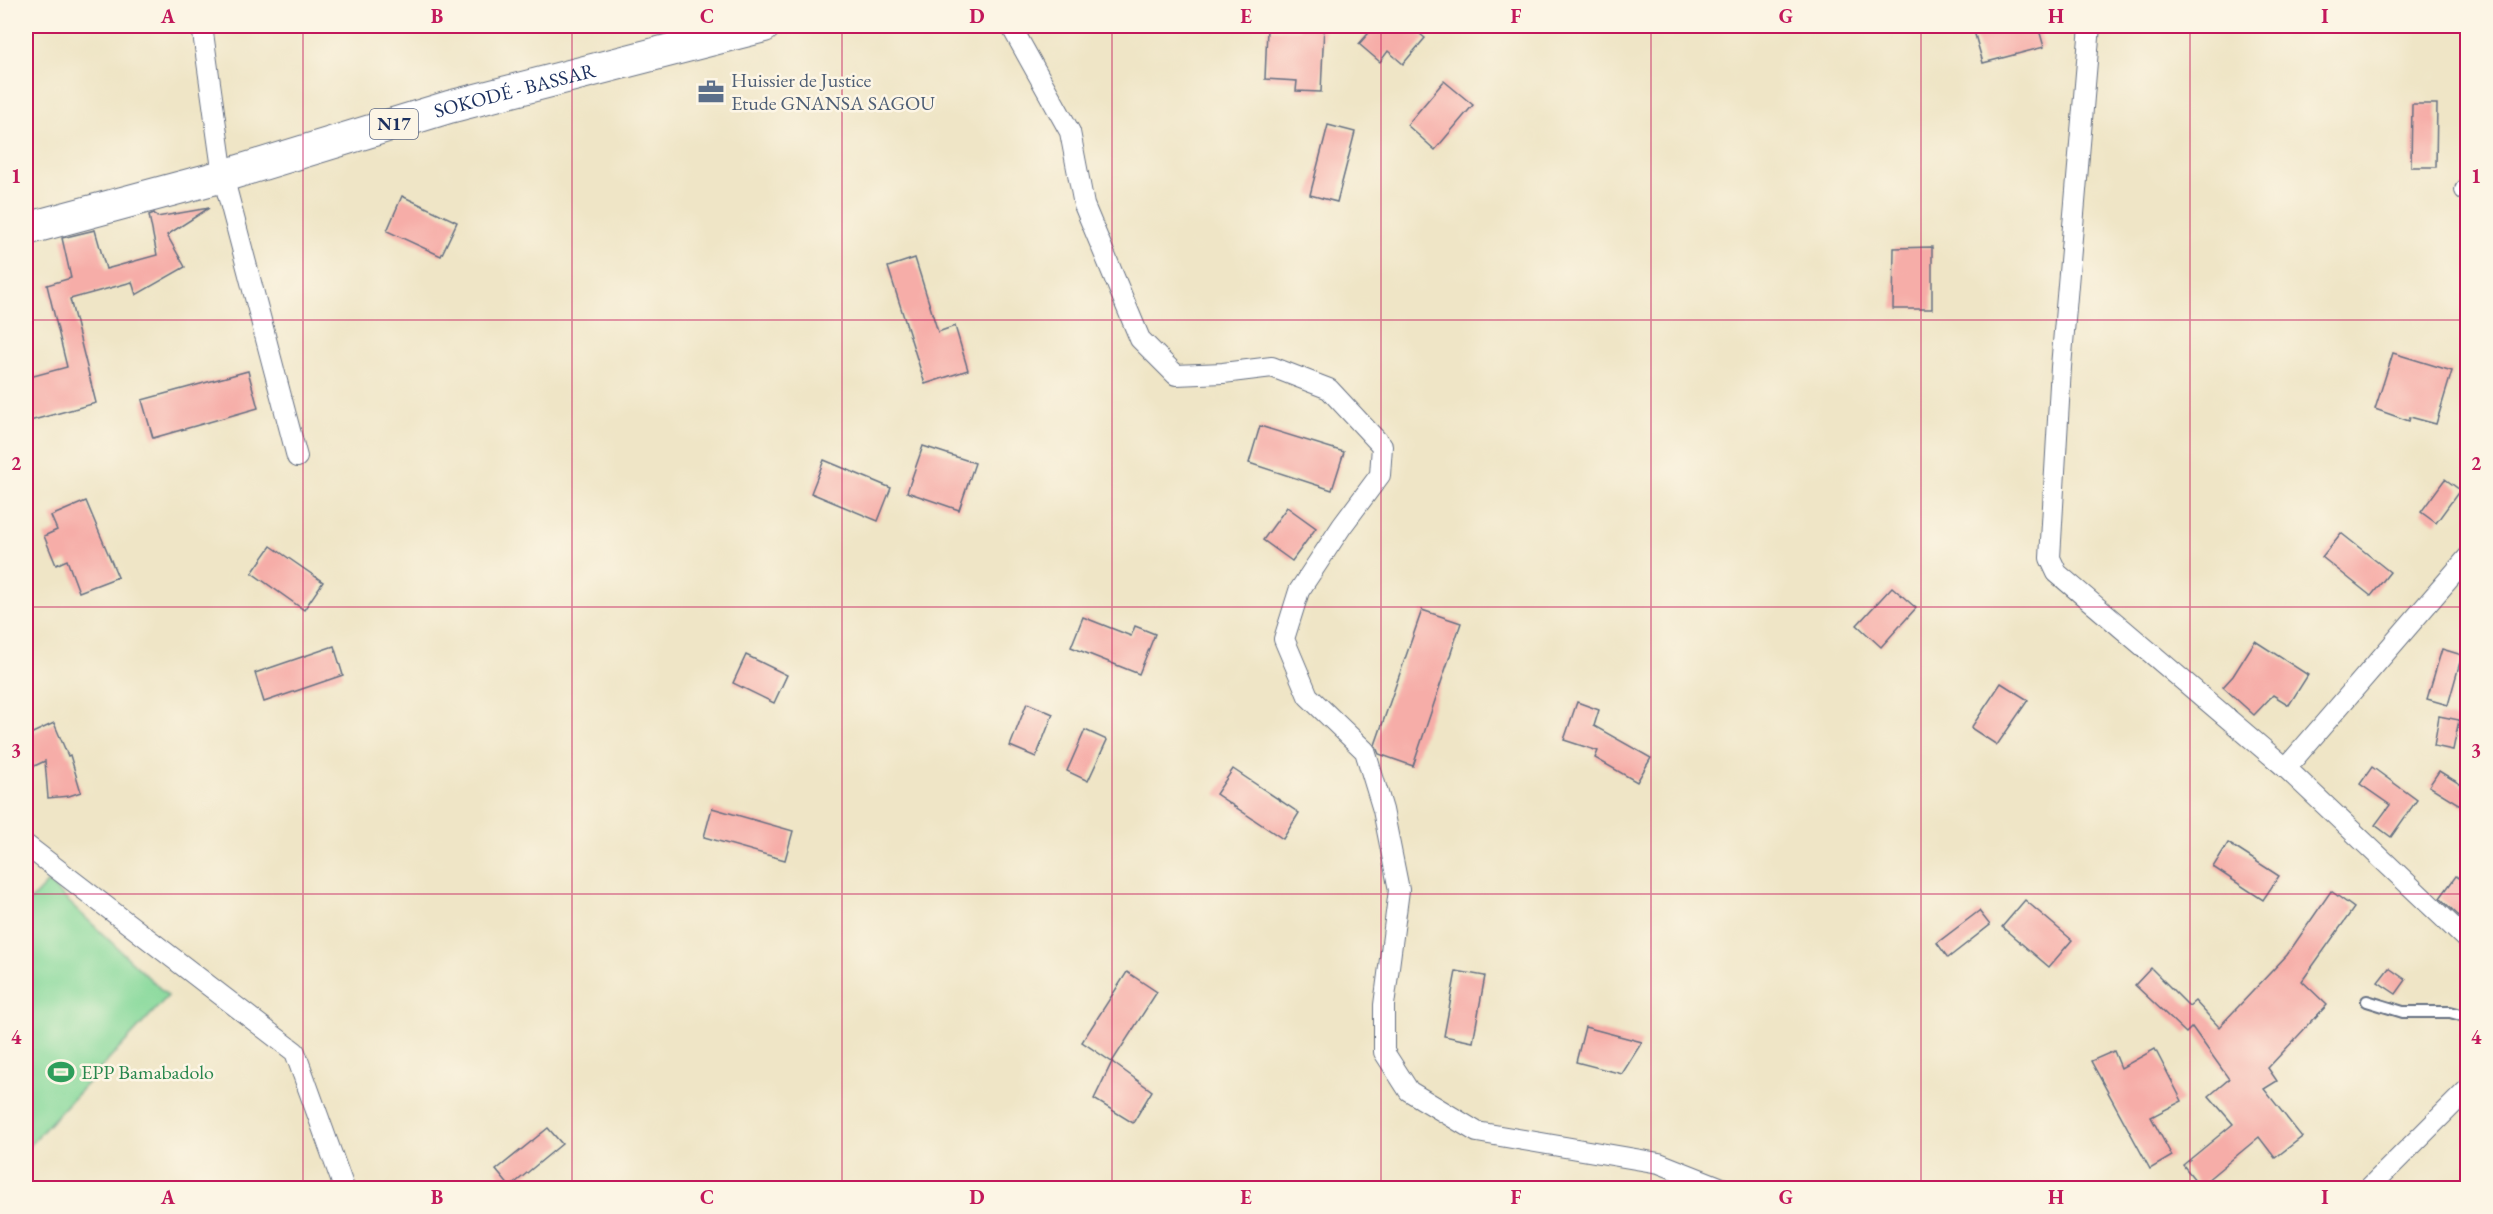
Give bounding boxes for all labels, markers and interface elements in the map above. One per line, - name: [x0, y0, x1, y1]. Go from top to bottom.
- text: A: [160, 3, 176, 29]
- text: B: [431, 3, 443, 29]
- text: C: [700, 3, 714, 29]
- text: D: [969, 3, 985, 29]
- text: E: [1240, 3, 1252, 29]
- text: F: [1511, 3, 1522, 29]
- text: G: [1779, 3, 1793, 29]
- text: H: [2048, 3, 2064, 29]
- text: I: [2321, 3, 2329, 29]
- street label: SOKODÉ - BASSAR: [431, 57, 599, 124]
- place label: Huissier de Justice Etude GNANSA SAGOU: [731, 67, 935, 116]
- office icon: Huissier de Justice Etude GNANSA SAGOU: [696, 77, 726, 107]
- road number: N17: [370, 109, 418, 139]
- text: 1: [11, 163, 21, 189]
- text: 1: [2471, 163, 2481, 189]
- text: 2: [11, 450, 22, 476]
- text: 2: [2471, 450, 2482, 476]
- text: 3: [11, 737, 21, 763]
- text: 3: [2471, 737, 2481, 763]
- text: 4: [11, 1024, 22, 1050]
- text: 4: [2471, 1024, 2482, 1050]
- sports icon: EPP Bamabadolo: [46, 1057, 76, 1087]
- place label: EPP Bamabadolo: [81, 1059, 214, 1085]
- text: A: [160, 1184, 176, 1210]
- text: B: [431, 1184, 443, 1210]
- text: C: [700, 1184, 714, 1210]
- text: D: [969, 1184, 985, 1210]
- text: E: [1240, 1184, 1252, 1210]
- text: F: [1511, 1184, 1522, 1210]
- text: G: [1779, 1184, 1793, 1210]
- text: H: [2048, 1184, 2064, 1210]
- text: I: [2321, 1184, 2329, 1210]

